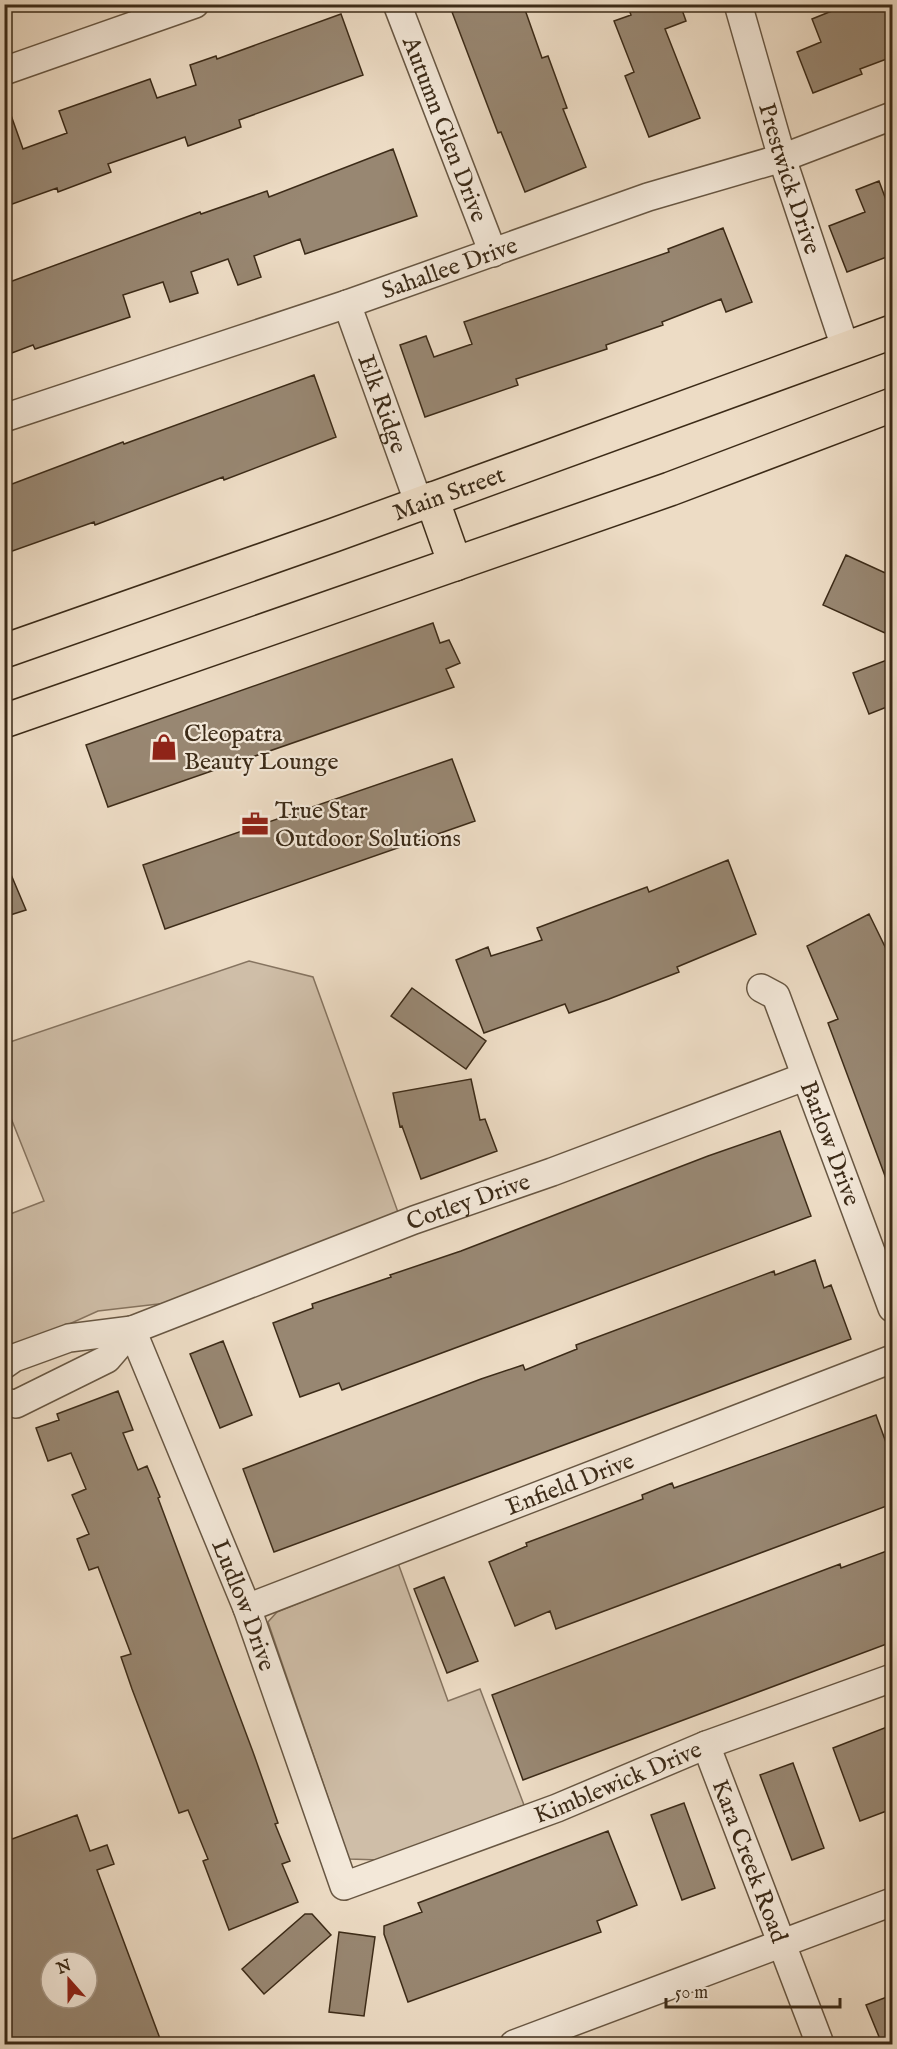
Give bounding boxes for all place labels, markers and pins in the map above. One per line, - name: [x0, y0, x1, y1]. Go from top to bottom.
- place label: Cleopatra Beauty Lounge: [184, 719, 338, 778]
- shop icon: Cleopatra Beauty Lounge: [149, 732, 179, 762]
- place label: True Star Outdoor Solutions: [275, 796, 461, 855]
- office icon: True Star Outdoor Solutions: [240, 809, 270, 839]

